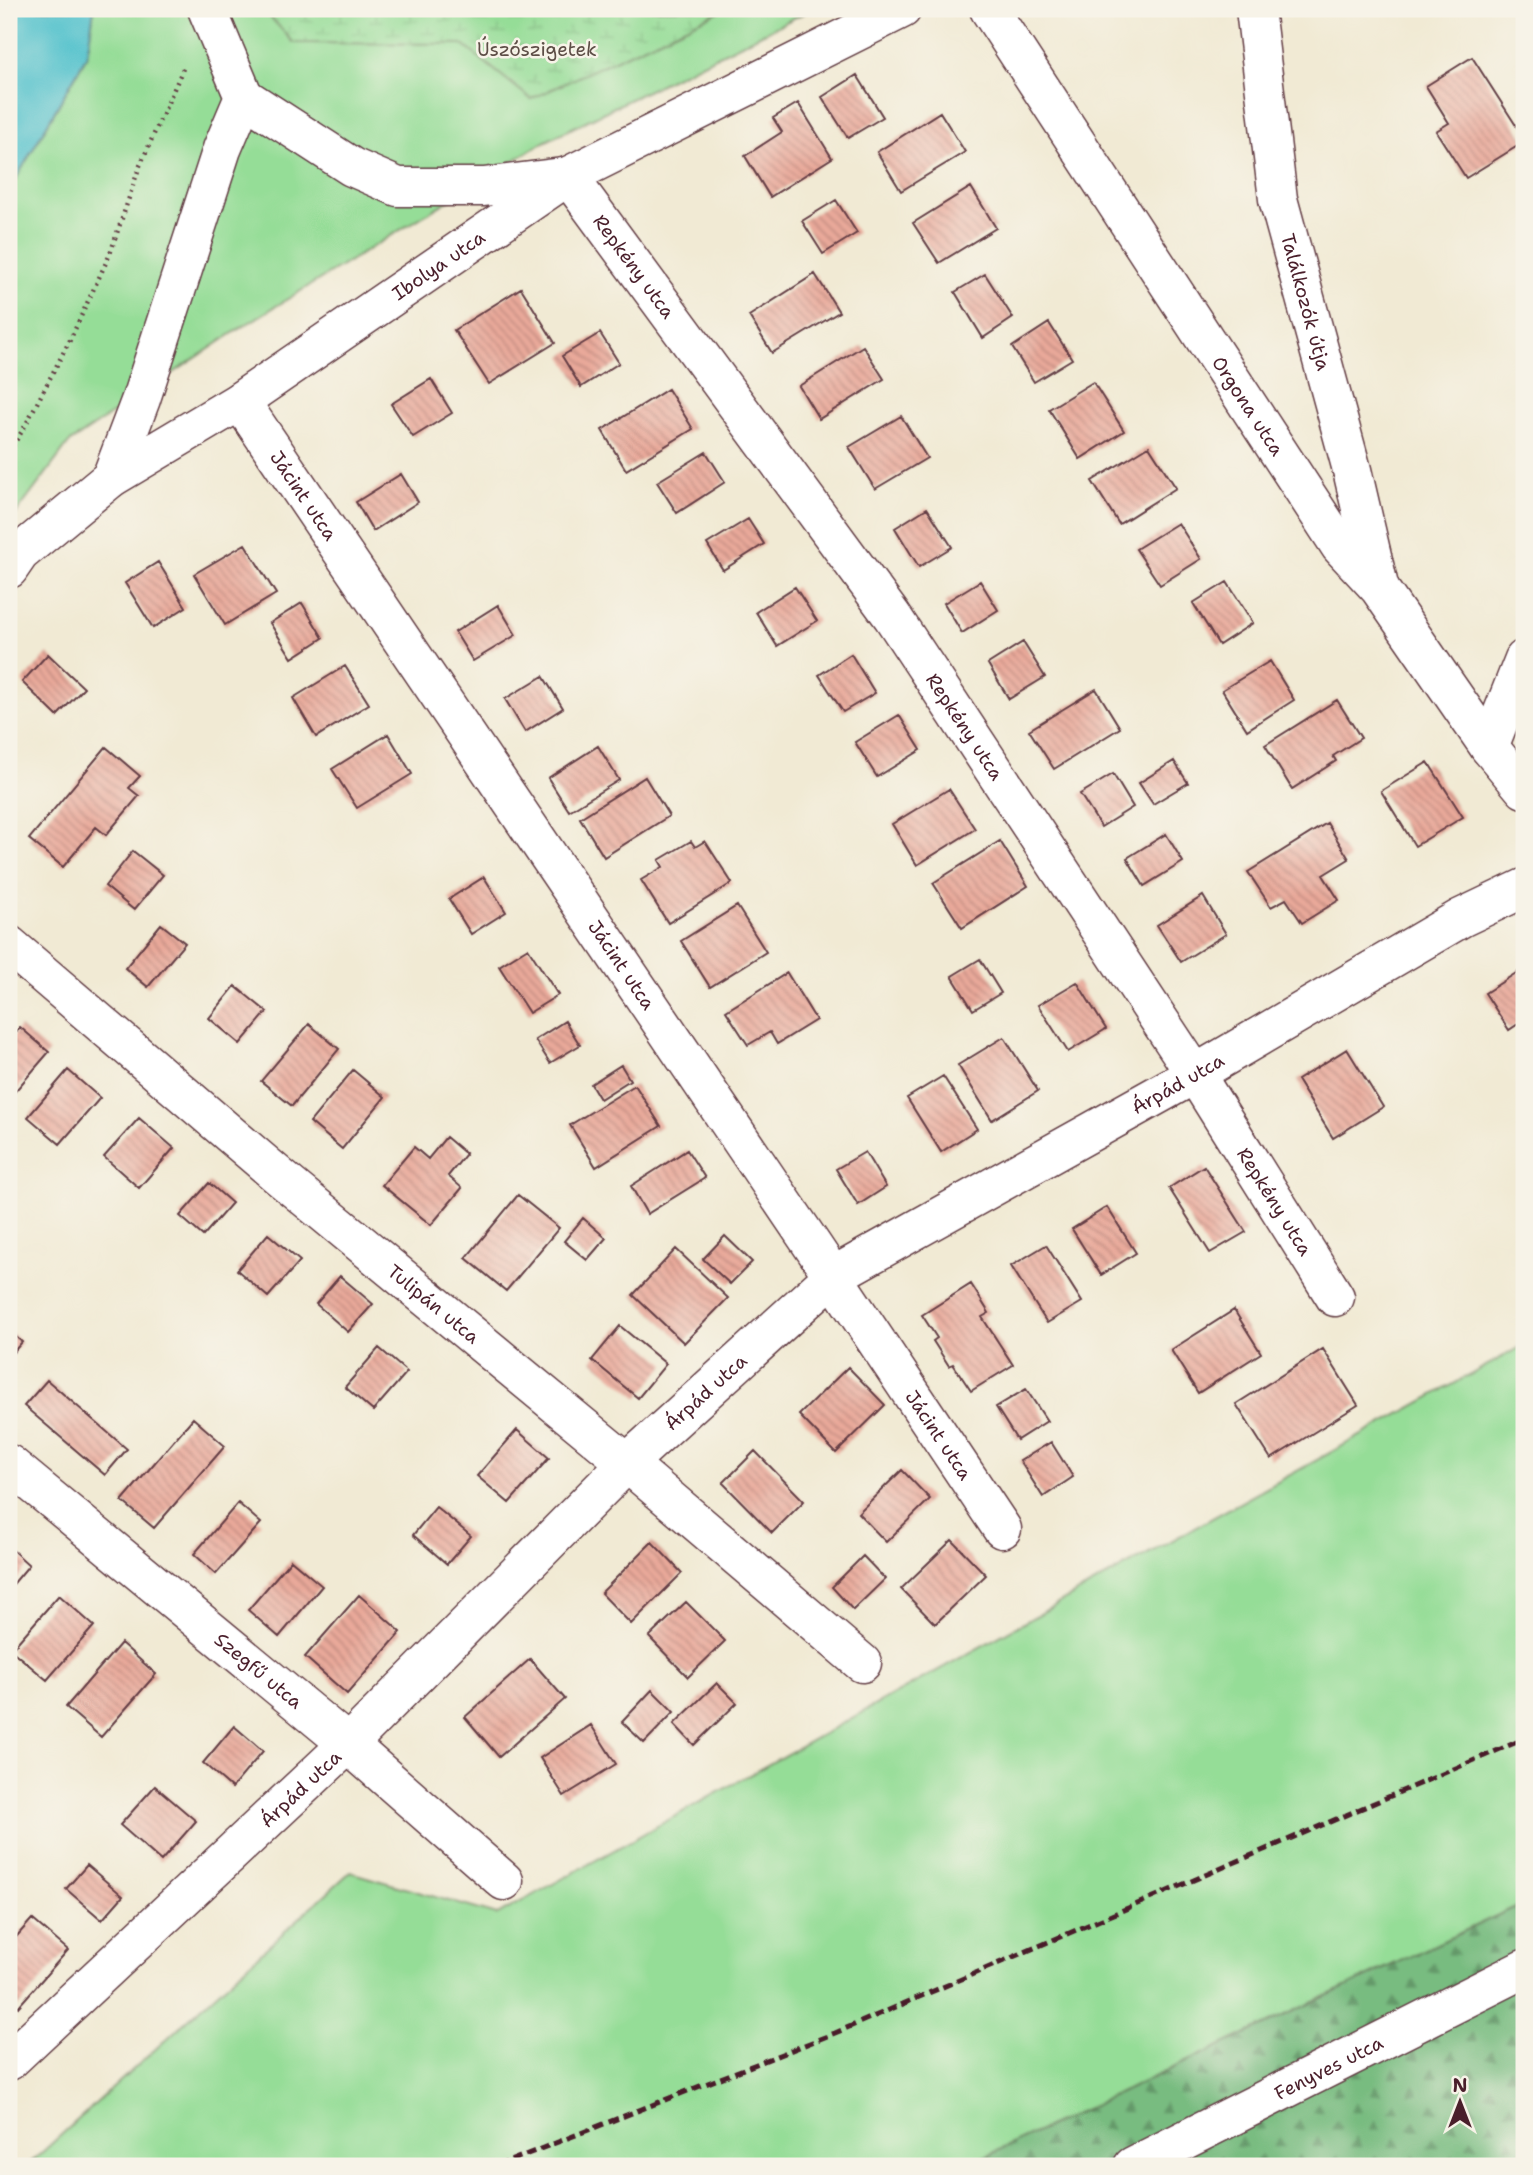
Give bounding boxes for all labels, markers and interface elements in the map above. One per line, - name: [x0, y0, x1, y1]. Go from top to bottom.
- park label: Úszószigetek: [477, 36, 597, 62]
- street label: Repkény utca: [587, 209, 681, 324]
- street label: Ibolya utca: [387, 225, 490, 306]
- street label: Találkozók útja: [1275, 231, 1336, 373]
- street label: Orgona utca: [1206, 351, 1290, 461]
- street label: Jácint utca: [264, 446, 343, 545]
- street label: Repkény utca: [920, 669, 1009, 785]
- street label: Jácint utca: [582, 915, 661, 1015]
- street label: Árpád utca: [1126, 1048, 1229, 1120]
- street label: Repkény utca: [1231, 1143, 1318, 1261]
- street label: Tulipán utca: [382, 1259, 485, 1350]
- street label: Árpád utca: [659, 1348, 752, 1436]
- street label: Jácint utca: [900, 1385, 978, 1485]
- street label: Szegfű utca: [209, 1627, 308, 1715]
- street label: Árpád utca: [254, 1745, 347, 1833]
- street label: Fenyves utca: [1270, 2030, 1388, 2106]
- north arrow: [1424, 2066, 1494, 2136]
- text: N: [1452, 2073, 1468, 2098]

